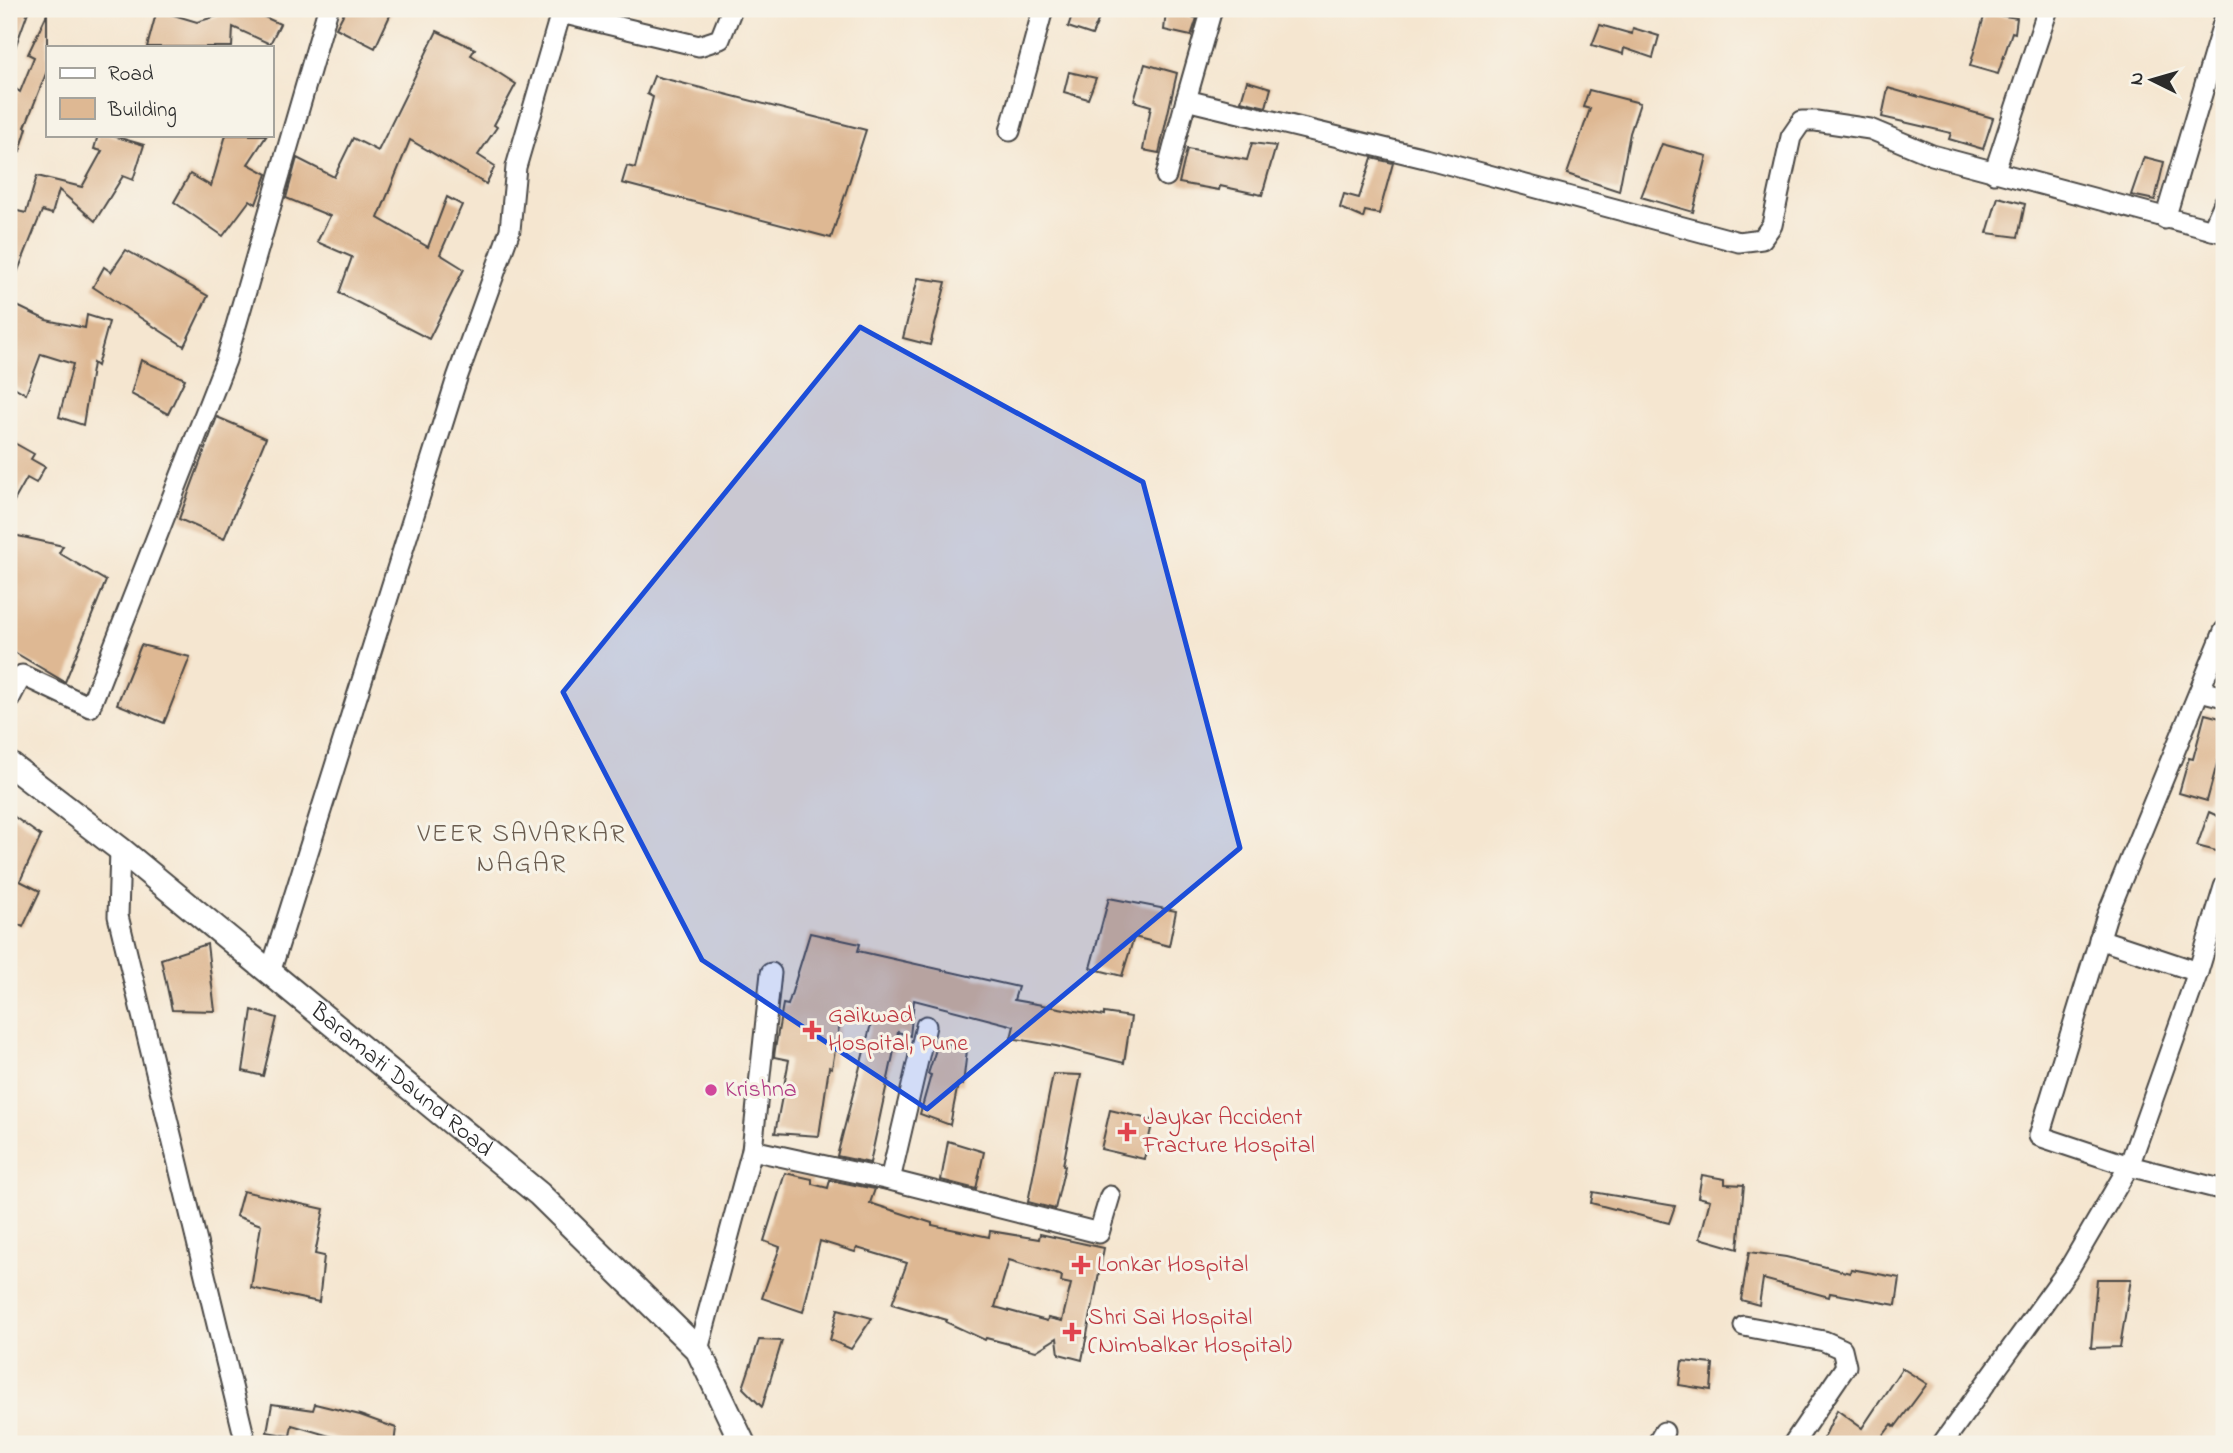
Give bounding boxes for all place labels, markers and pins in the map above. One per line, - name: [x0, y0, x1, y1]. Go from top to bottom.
- place label: Gaikwad Hospital, Pune: [828, 999, 968, 1062]
- marker: Gaikwad Hospital, Pune: [802, 1020, 822, 1040]
- place label: Krishna: [725, 1073, 797, 1108]
- marker: Krishna: [703, 1082, 719, 1098]
- place label: Jaykar Accident Fracture Hospital: [1142, 1101, 1315, 1164]
- marker: Jaykar Accident Fracture Hospital: [1117, 1122, 1137, 1142]
- place label: Lonkar Hospital: [1097, 1248, 1248, 1283]
- marker: Lonkar Hospital: [1071, 1255, 1091, 1275]
- place label: Shri Sai Hospital (Nimbalkar Hospital): [1088, 1301, 1292, 1364]
- marker: Shri Sai Hospital (Nimbalkar Hospital): [1062, 1322, 1082, 1342]

